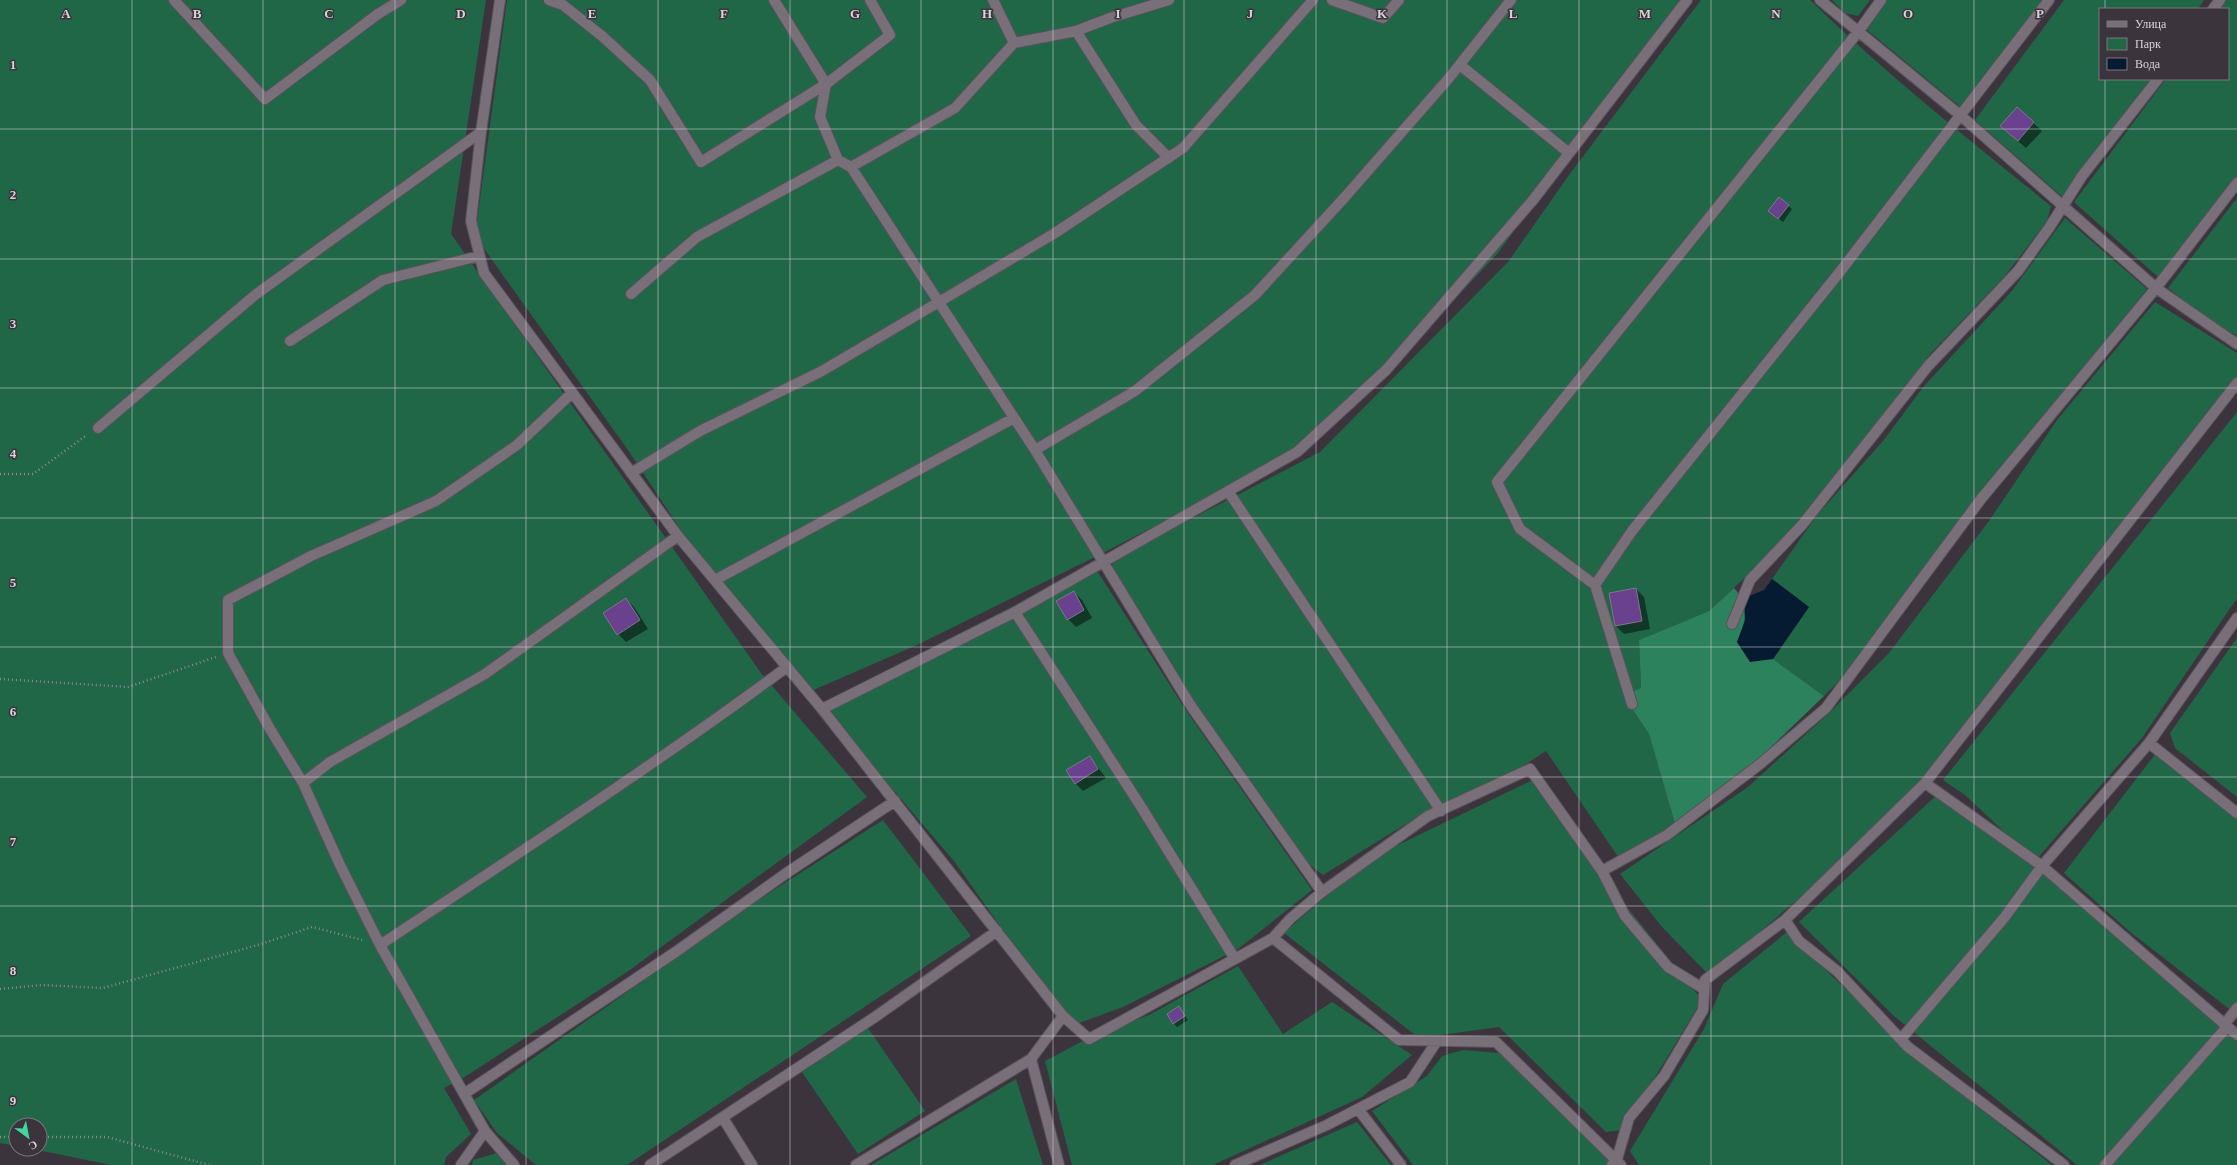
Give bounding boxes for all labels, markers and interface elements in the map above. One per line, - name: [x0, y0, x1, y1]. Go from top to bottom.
- text: A: [61, 6, 71, 21]
- text: B: [193, 6, 202, 21]
- text: C: [324, 6, 334, 21]
- text: D: [456, 6, 466, 21]
- text: E: [588, 6, 596, 21]
- text: F: [720, 6, 728, 21]
- text: G: [850, 6, 860, 21]
- text: H: [982, 6, 992, 21]
- text: I: [1115, 6, 1121, 21]
- text: J: [1247, 6, 1254, 21]
- text: K: [1377, 6, 1388, 21]
- text: L: [1509, 6, 1518, 21]
- text: M: [1639, 6, 1651, 21]
- text: N: [1771, 6, 1781, 21]
- text: O: [1903, 6, 1913, 21]
- text: P: [2036, 6, 2044, 21]
- legend: [2099, 8, 2229, 80]
- text: Улица: [2135, 17, 2167, 31]
- text: Парк: [2135, 37, 2161, 51]
- text: 1: [10, 57, 16, 72]
- text: Вода: [2135, 57, 2161, 71]
- text: 2: [10, 187, 16, 202]
- text: 3: [10, 316, 17, 331]
- text: 4: [10, 446, 17, 461]
- text: 5: [10, 575, 17, 590]
- text: 6: [10, 704, 17, 719]
- text: 7: [10, 834, 17, 849]
- text: 8: [10, 963, 17, 978]
- text: 9: [10, 1093, 17, 1108]
- north arrow: [8, 1117, 48, 1157]
- text: С: [27, 1138, 40, 1153]

